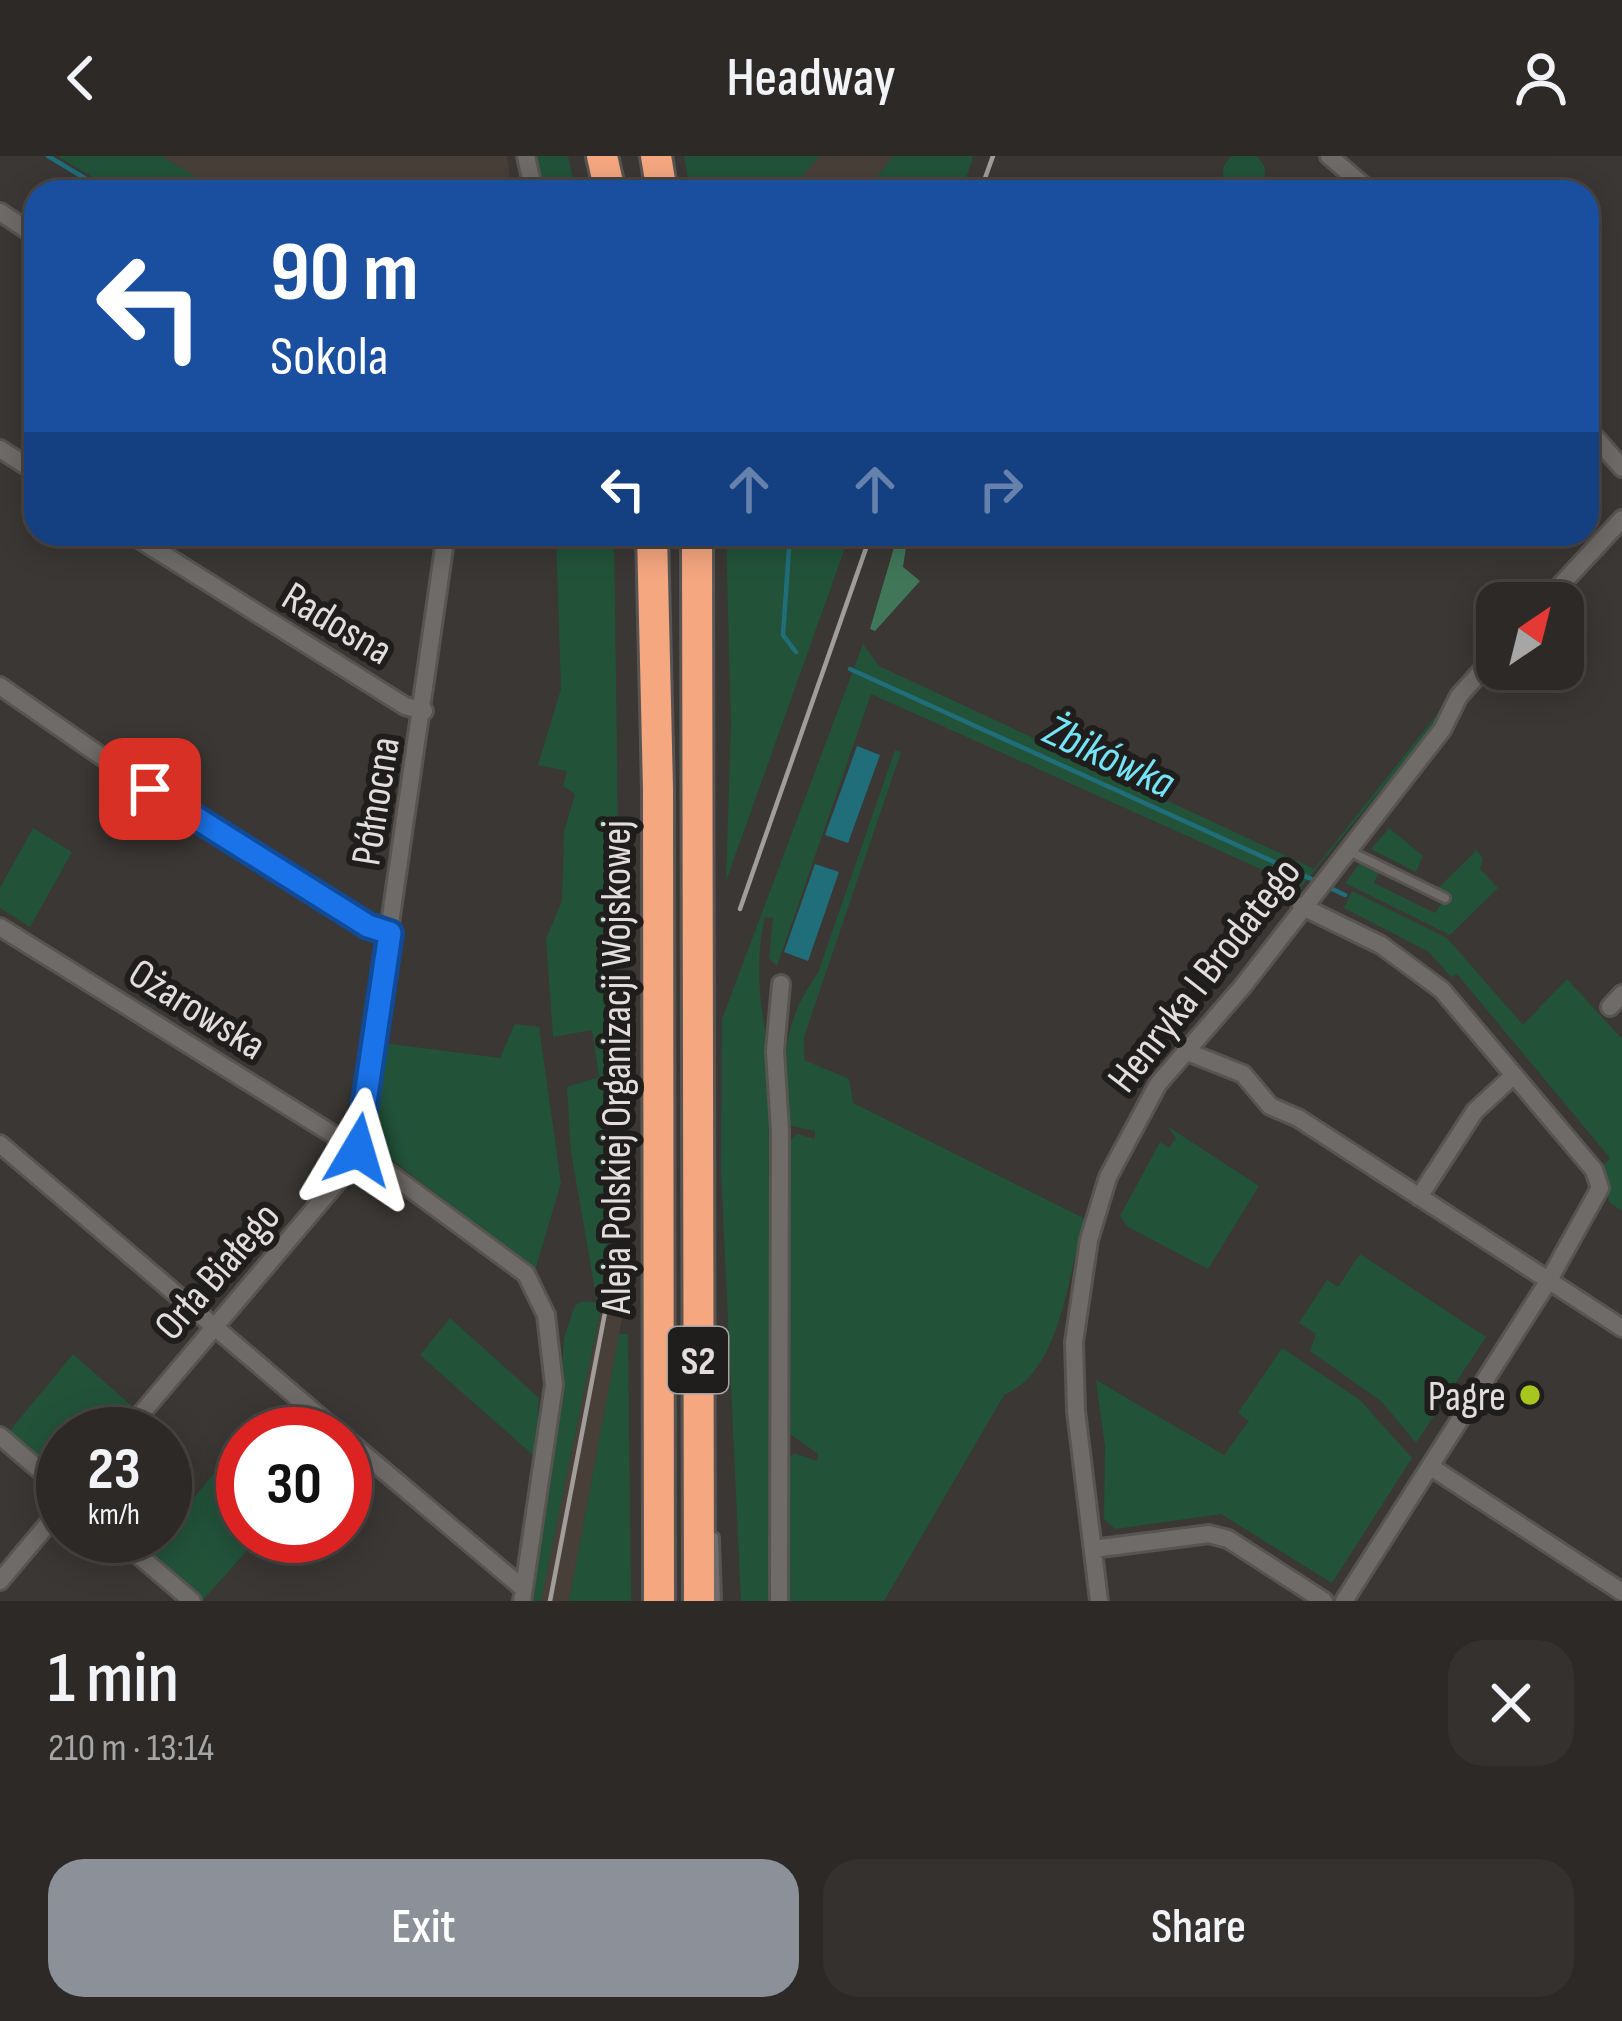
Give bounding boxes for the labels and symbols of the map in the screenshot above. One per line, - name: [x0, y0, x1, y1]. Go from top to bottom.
- street label: Radosna: [272, 572, 401, 677]
- north arrow: [1476, 582, 1584, 690]
- water label: Żbikówka: [1034, 703, 1183, 811]
- street label: Północna: [341, 734, 412, 869]
- pin: [99, 738, 201, 840]
- street label: Aleja Polskiej Organizacji Wojskowej: [592, 820, 643, 1315]
- street label: Henryka I Brodatego: [1098, 848, 1312, 1103]
- street label: Ożarowska: [119, 948, 274, 1072]
- position arrow: [295, 1087, 421, 1213]
- street label: Orła Białego: [144, 1192, 292, 1351]
- road number: S2: [668, 1327, 728, 1393]
- place label: Pagre: [1428, 1372, 1506, 1423]
- marker: Pagre: [1517, 1382, 1543, 1408]
- speed limit sign: 30: [216, 1407, 372, 1563]

